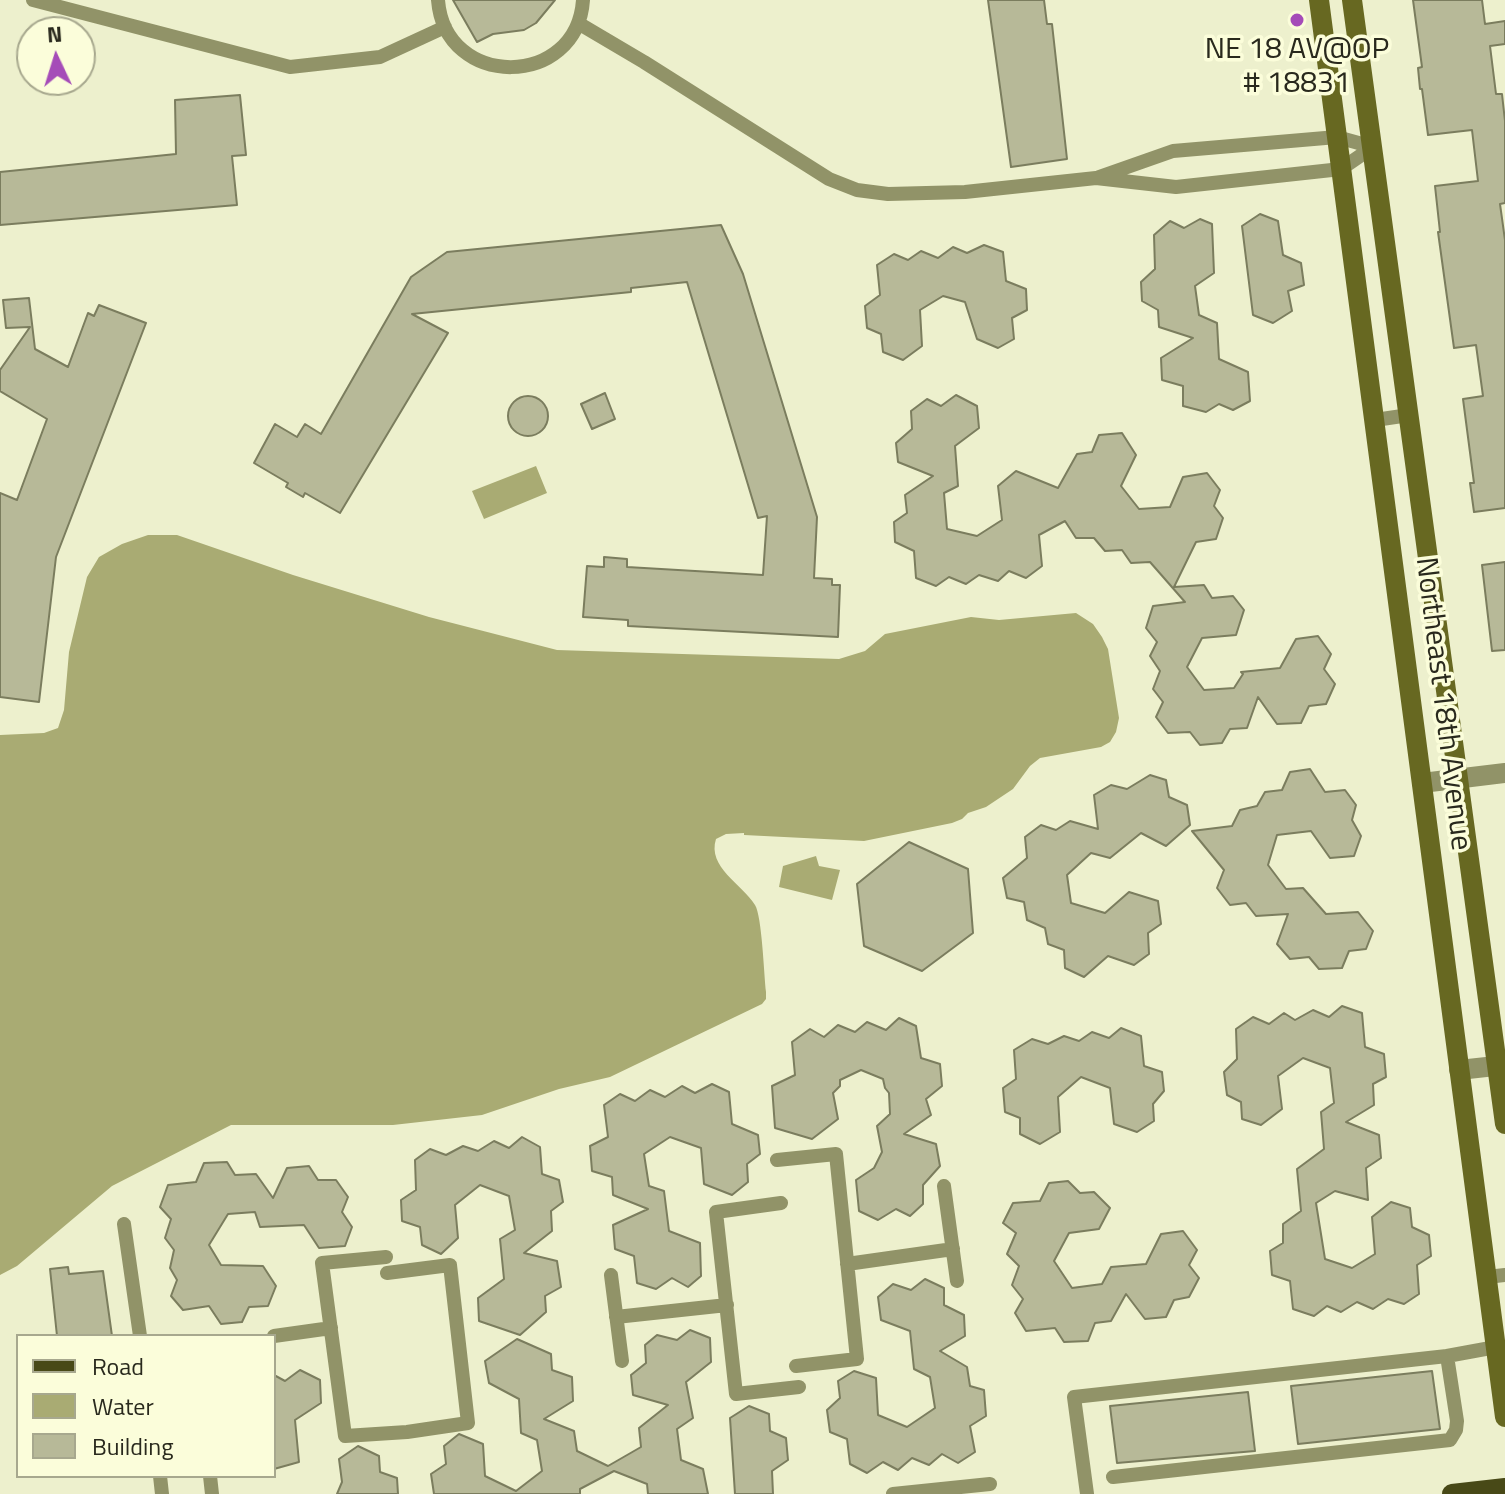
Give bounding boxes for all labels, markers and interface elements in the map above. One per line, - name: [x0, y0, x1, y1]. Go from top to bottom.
- marker: NE 18 AV@OP # 18831: [1288, 11, 1306, 29]
- north arrow: [16, 16, 96, 96]
- text: N: [46, 17, 63, 52]
- place label: NE 18 AV@OP # 18831: [1205, 33, 1389, 104]
- street label: Northeast 18th Avenue: [1406, 555, 1478, 853]
- legend: [16, 1334, 276, 1478]
- text: Road: [92, 1348, 144, 1384]
- text: Water: [92, 1388, 154, 1424]
- text: Building: [92, 1428, 174, 1464]

